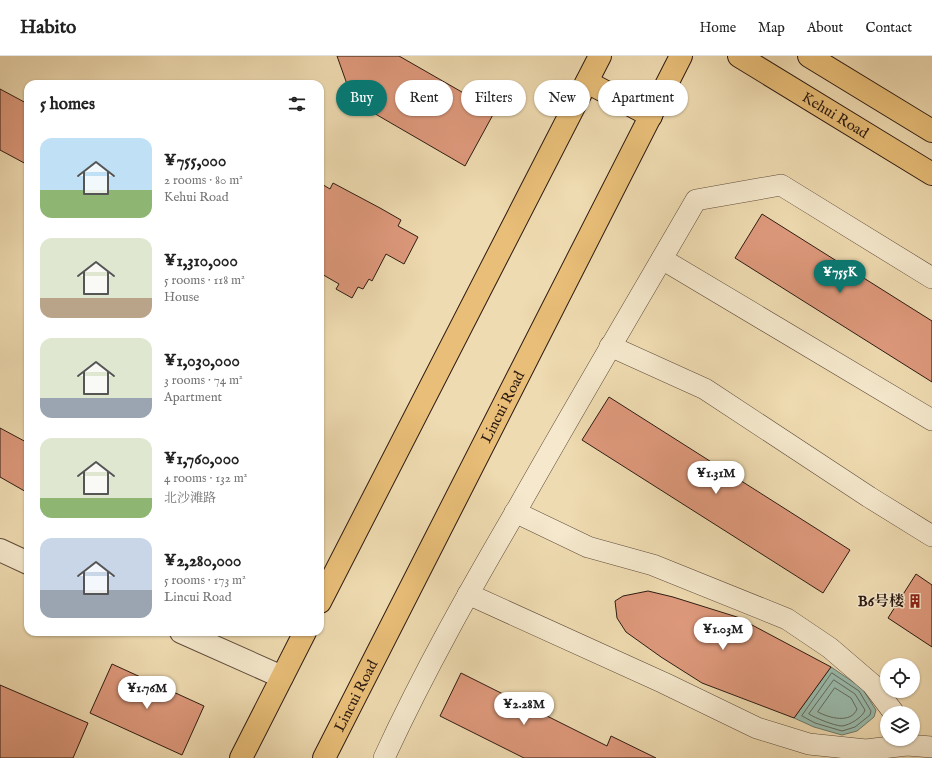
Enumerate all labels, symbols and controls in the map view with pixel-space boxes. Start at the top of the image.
text: Habito [20,16,76,40]
text: Home [700,19,736,37]
text: Map [758,19,785,37]
text: About [807,19,843,37]
text: Contact [865,19,912,37]
chip: Buy [336,80,387,116]
chip: Rent [395,80,453,116]
chip: Filters [461,80,526,116]
chip: New [534,80,590,116]
chip: Apartment [598,80,688,116]
street label: Kehui Road [798,88,873,143]
icon: filters [286,93,308,115]
text: 5 homes [40,94,95,115]
text: ¥755,000 [164,151,226,172]
icon: home [72,154,120,202]
text: 2 rooms · 80 m² [164,172,243,189]
text: Kehui Road [164,189,229,206]
text: ¥1,310,000 [164,251,238,272]
icon: home [72,254,120,302]
pin: ¥755K [812,260,868,294]
text: ¥755K [823,264,857,281]
text: 5 rooms · 118 m² [164,272,245,289]
text: House [164,289,199,306]
text: ¥1,030,000 [164,351,240,372]
icon: home [72,354,120,402]
street label: Lincui Road [477,367,530,446]
text: 3 rooms · 74 m² [164,372,243,389]
text: Apartment [164,389,222,406]
text: ¥1,760,000 [164,449,239,470]
icon: home [72,454,120,502]
pin: ¥1.31M [683,461,749,495]
text: ¥1.31M [696,465,736,482]
text: 4 rooms · 132 m² [164,470,247,487]
text: 北沙滩路 [164,490,216,507]
text: ¥2,280,000 [164,551,241,572]
icon: home [72,554,120,602]
text: 5 rooms · 173 m² [164,572,246,589]
text: Lincui Road [164,589,232,606]
place label: B6号楼 [858,592,904,611]
building icon: B6号楼 [907,593,923,609]
pin: ¥1.03M [690,617,756,651]
text: ¥1.03M [703,621,743,638]
street label: Lincui Road [330,656,383,735]
map controls [880,658,920,746]
button: locate [880,658,920,698]
pin: ¥1.76M [114,676,180,710]
text: ¥1.76M [127,680,167,697]
pin: ¥2.28M [491,692,557,726]
text: ¥2.28M [503,696,545,713]
button: layers [880,706,920,746]

